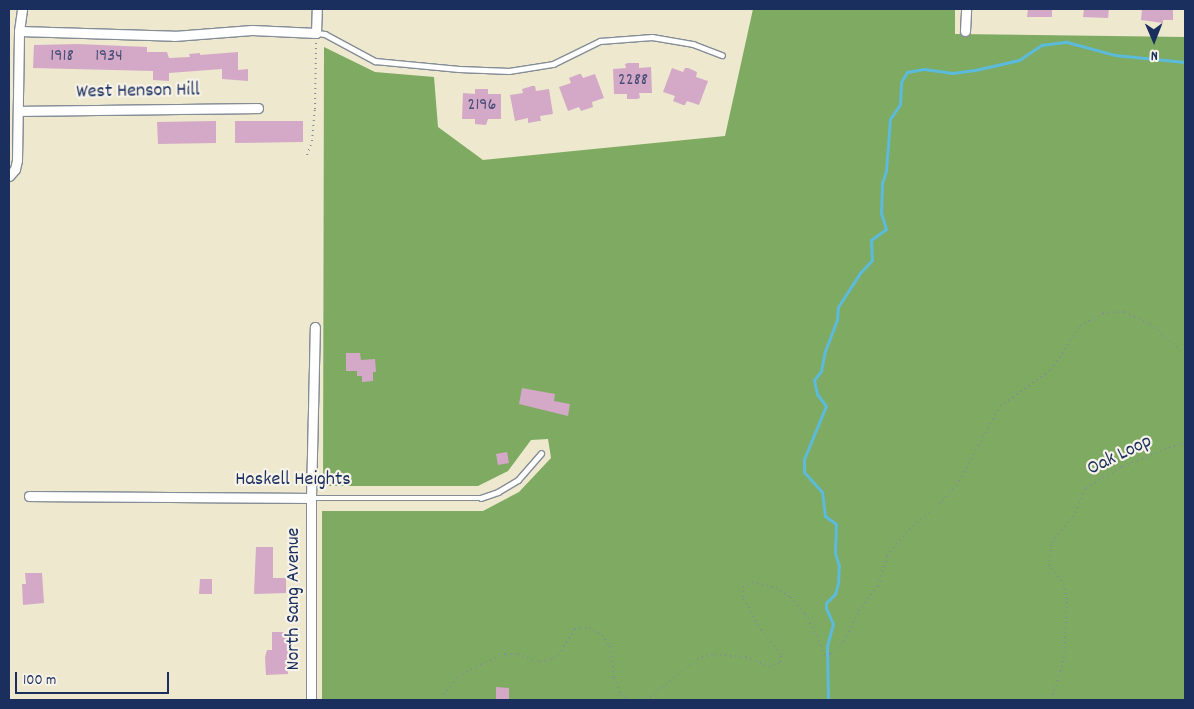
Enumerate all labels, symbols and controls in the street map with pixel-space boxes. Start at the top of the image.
north arrow [1129,15,1179,65]
text: N [1151,45,1158,65]
house number: 1918 [50,46,74,68]
house number: 1934 [95,46,123,68]
house number: 2288 [618,70,648,92]
street label: West Henson Hill [76,79,200,105]
house number: 2196 [468,95,496,117]
street label: Oak Loop [1084,430,1156,482]
street label: Haskell Heights [235,468,351,492]
street label: North Sang Avenue [282,528,306,670]
scale bar [18,662,171,694]
text: 100 m [23,670,56,692]

